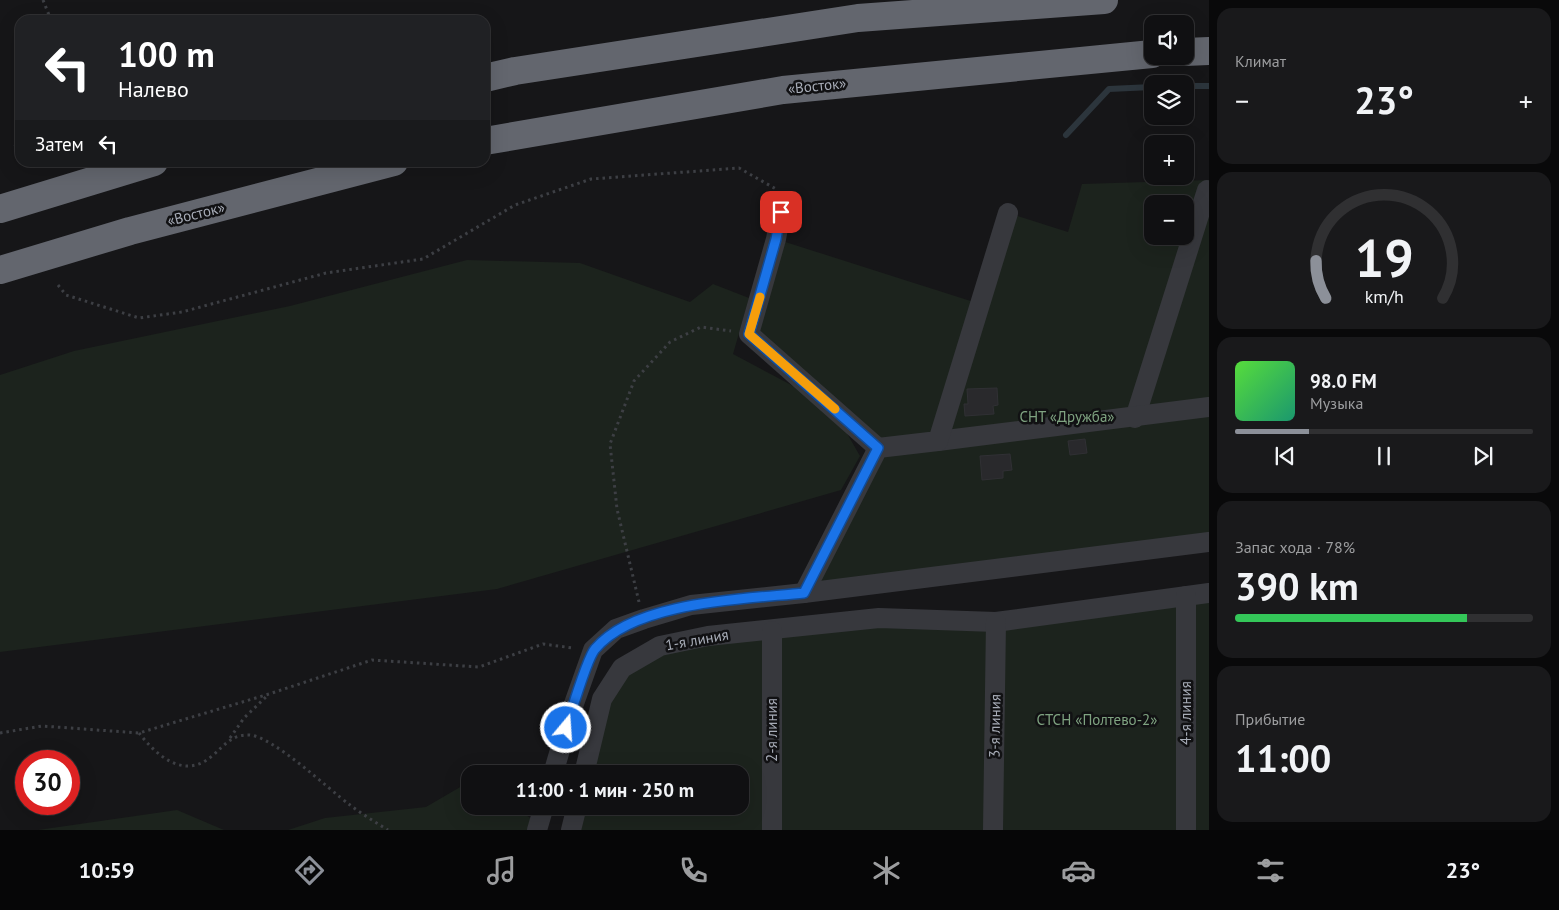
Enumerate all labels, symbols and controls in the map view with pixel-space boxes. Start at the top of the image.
map controls [1144,15,1194,245]
button: sound [1144,15,1194,65]
text: 100 m [118,31,215,77]
icon: left [35,35,100,100]
text: Климат [1235,51,1286,71]
street label: «Восток» [787,73,847,98]
text: Налево [118,75,189,103]
button: layers [1144,75,1194,125]
text: 23° [1354,75,1414,124]
text: − [1235,82,1249,119]
text: + [1519,82,1533,119]
icon: left [94,130,122,158]
text: Затем [35,132,84,156]
button: + [1144,135,1194,185]
pin [760,191,802,233]
button: − [1144,195,1194,245]
street label: «Восток» [165,197,227,230]
icon: arrive [767,198,795,226]
text: 19 [1355,224,1413,291]
text: km/h [1364,285,1404,308]
text: 98.0 FM [1310,369,1377,393]
text: Музыка [1310,393,1363,413]
park label: СНТ «Дружба» [1019,407,1115,426]
icon: previous [1271,442,1299,470]
icon: pause [1370,442,1398,470]
icon: next [1469,442,1497,470]
text: Запас хода · 78% [1235,537,1355,557]
text: 390 km [1235,561,1359,610]
street label: 1-я линия [664,625,730,654]
street label: 4-я линия [1176,681,1195,745]
street label: 3-я линия [984,694,1005,758]
street label: 2-я линия [762,698,781,762]
position arrow [539,701,591,753]
text: Прибытие [1235,709,1305,729]
park label: СТСН «Полтево-2» [1037,710,1157,729]
text: 11:00 [1235,733,1331,782]
speed limit sign: 30 [15,750,80,815]
text: 11:00 · 1 мин · 250 m [516,778,694,802]
icon: directions [292,853,327,888]
icon: music [484,853,519,888]
icon: phone [676,853,711,888]
icon: climate [869,853,904,888]
icon: car [1061,853,1096,888]
icon: filters [1253,853,1288,888]
text: 10:59 [79,856,134,884]
text: 23° [1446,856,1480,884]

